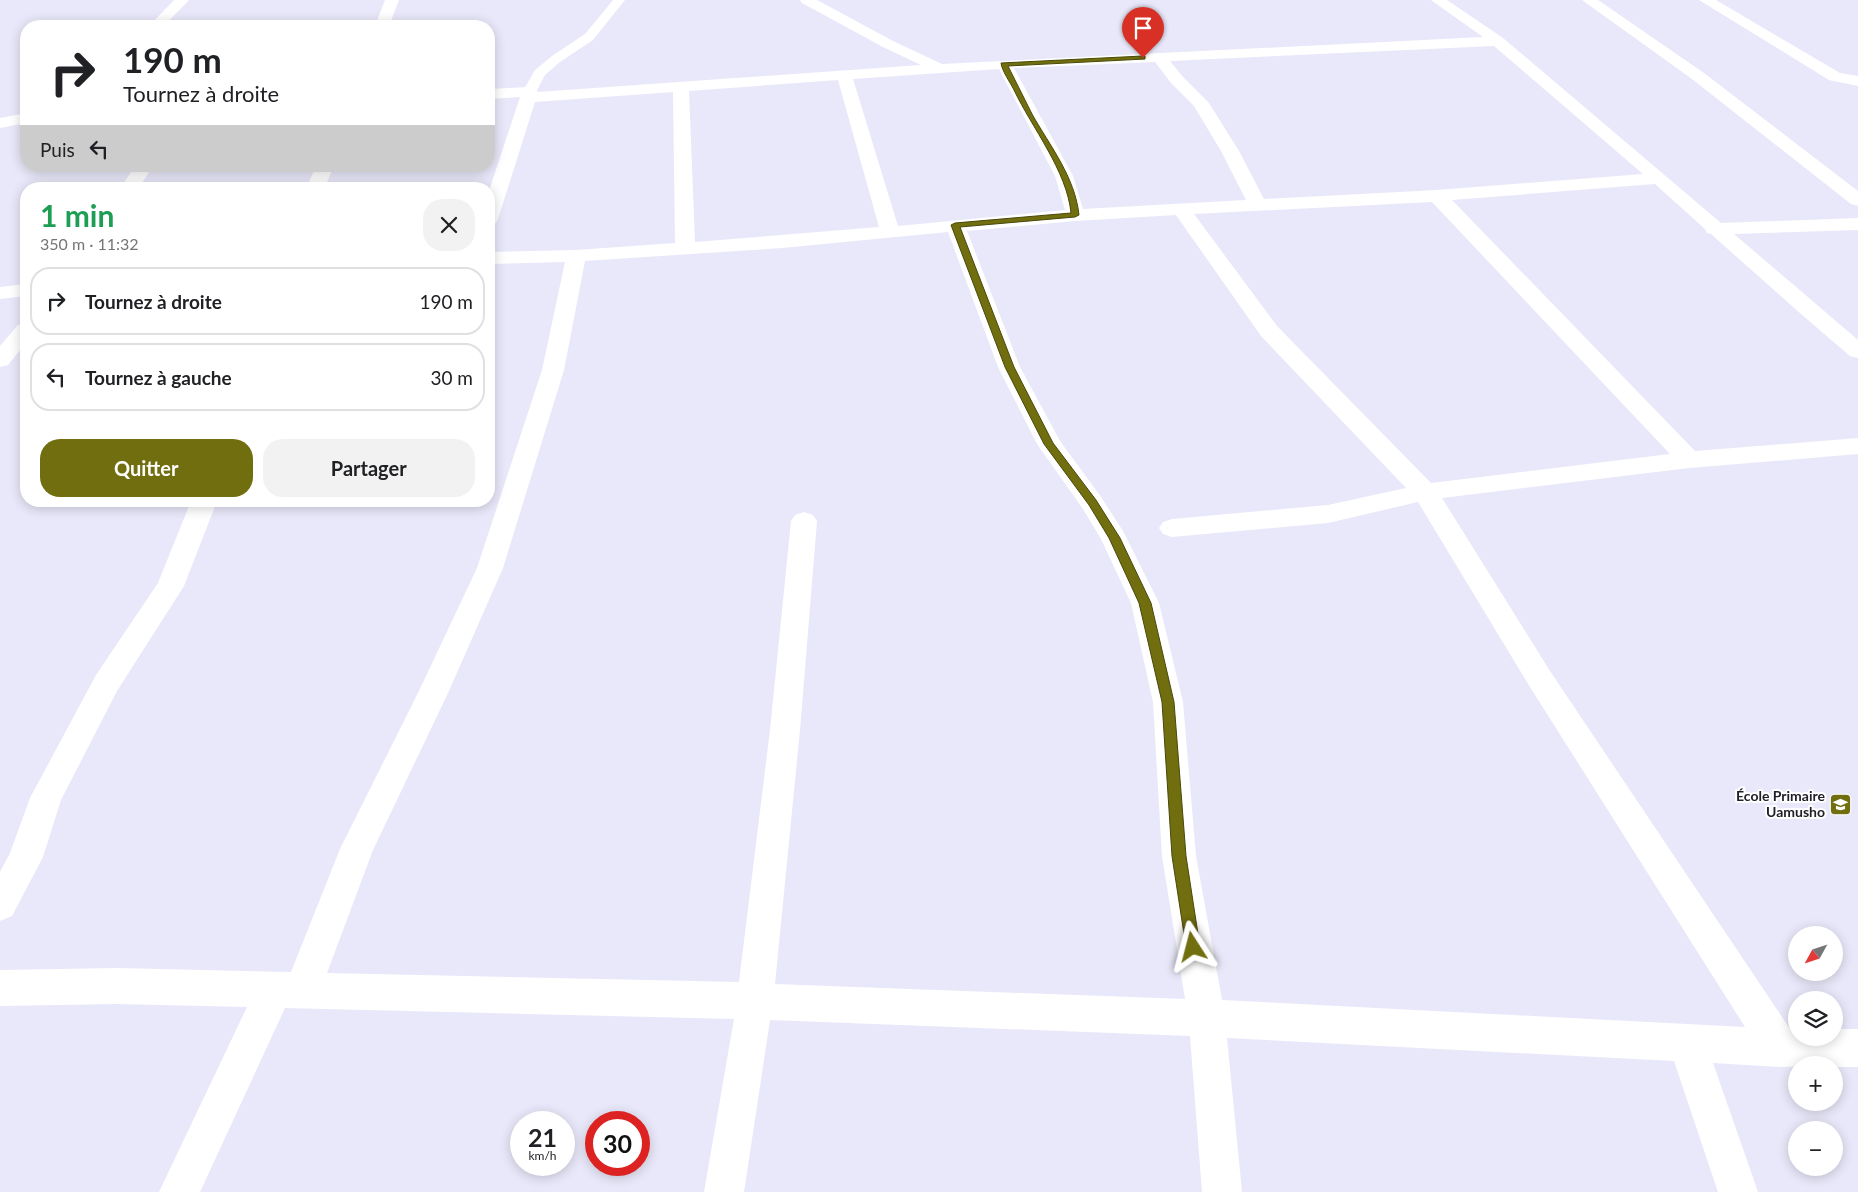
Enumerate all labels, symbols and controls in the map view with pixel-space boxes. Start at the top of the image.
pin [1122,7,1164,58]
icon: arrive [1129,14,1157,42]
text: 190 m [123,38,222,80]
icon: right [40,40,105,105]
text: Tournez à droite [123,80,279,107]
icon: left [85,135,113,163]
text: Puis [40,138,75,161]
text: 1 min [40,197,114,233]
button: close [423,199,475,251]
text: 350 m · 11:32 [40,234,139,253]
icon: right [42,287,70,315]
text: Tournez à droite [85,290,222,313]
text: 190 m [419,290,473,313]
icon: left [42,363,70,391]
text: Tournez à gauche [85,366,232,389]
text: 30 m [430,366,473,389]
button: Quitter [40,439,253,497]
button: Partager [263,439,475,497]
place label: École Primaire Uamusho [1736,787,1826,820]
school or university icon: École Primaire Uamusho [1829,792,1853,816]
position arrow [1166,920,1218,972]
north arrow [1788,926,1842,981]
map controls [1788,926,1843,1176]
button: layers [1788,991,1843,1046]
button: + [1788,1056,1843,1111]
speed limit sign: 30 [585,1111,650,1176]
button: − [1788,1121,1843,1176]
text: 21 [528,1122,557,1152]
text: km/h [528,1148,557,1163]

